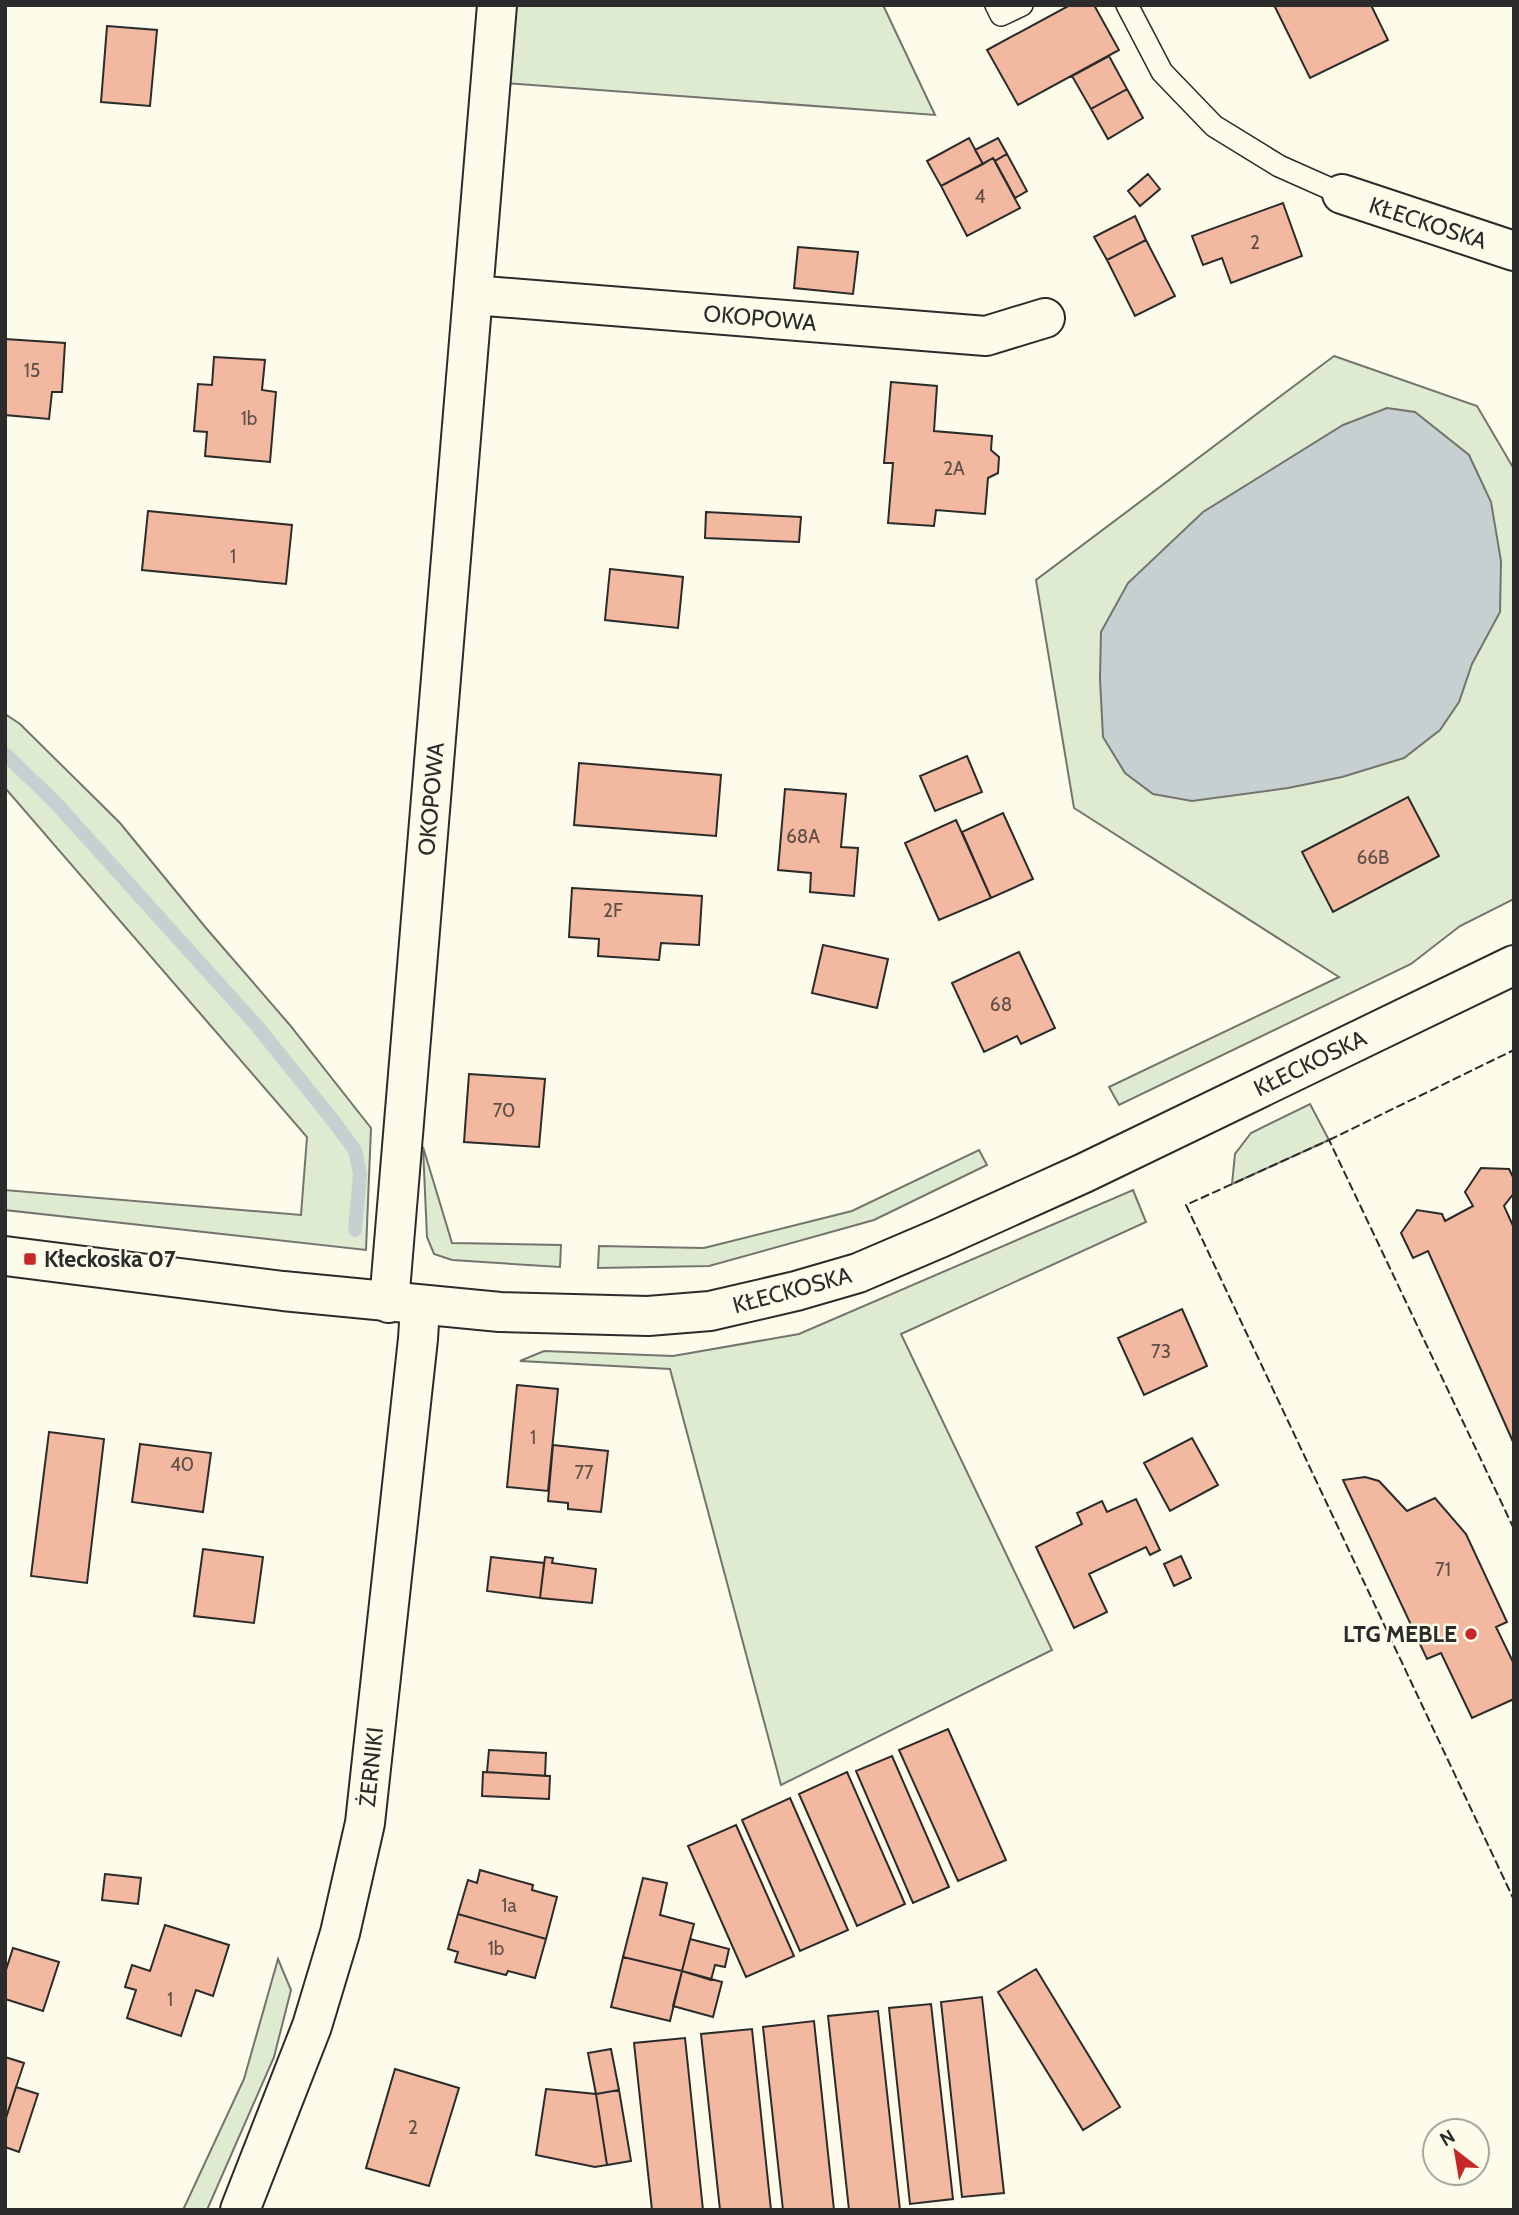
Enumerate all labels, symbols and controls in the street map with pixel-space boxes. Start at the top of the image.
house number: 4 [975,185,986,208]
street label: KŁECKOSKA [1366,191,1490,255]
house number: 2 [1250,231,1260,254]
street label: OKOPOWA [702,299,818,337]
house number: 15 [24,359,40,382]
house number: 1b [241,407,257,430]
house number: 2A [943,457,965,480]
house number: 1 [230,545,236,568]
street label: OKOPOWA [412,741,450,857]
house number: 68A [786,825,820,848]
house number: 66B [1357,846,1389,869]
house number: 2F [603,899,623,922]
house number: 68 [990,993,1012,1016]
street label: KŁECKOSKA [1249,1024,1371,1102]
house number: 70 [493,1099,515,1122]
place label: Kłeckoska 07 [44,1245,176,1273]
marker: Kłeckoska 07 [22,1251,38,1267]
street label: KŁECKOSKA [730,1261,854,1319]
house number: 73 [1151,1340,1171,1363]
house number: 1 [530,1426,536,1449]
house number: 40 [170,1453,194,1476]
house number: 77 [574,1461,594,1484]
house number: 71 [1435,1558,1451,1581]
place label: LTG MEBLE [1343,1620,1457,1648]
marker: LTG MEBLE [1463,1626,1479,1642]
street label: ŻERNIKI [353,1726,389,1808]
house number: 1a [501,1894,517,1917]
house number: 1b [488,1937,504,1960]
house number: 1 [167,1988,173,2011]
house number: 2 [408,2116,418,2139]
north arrow [1421,2117,1491,2187]
text: N [1436,2125,1459,2151]

